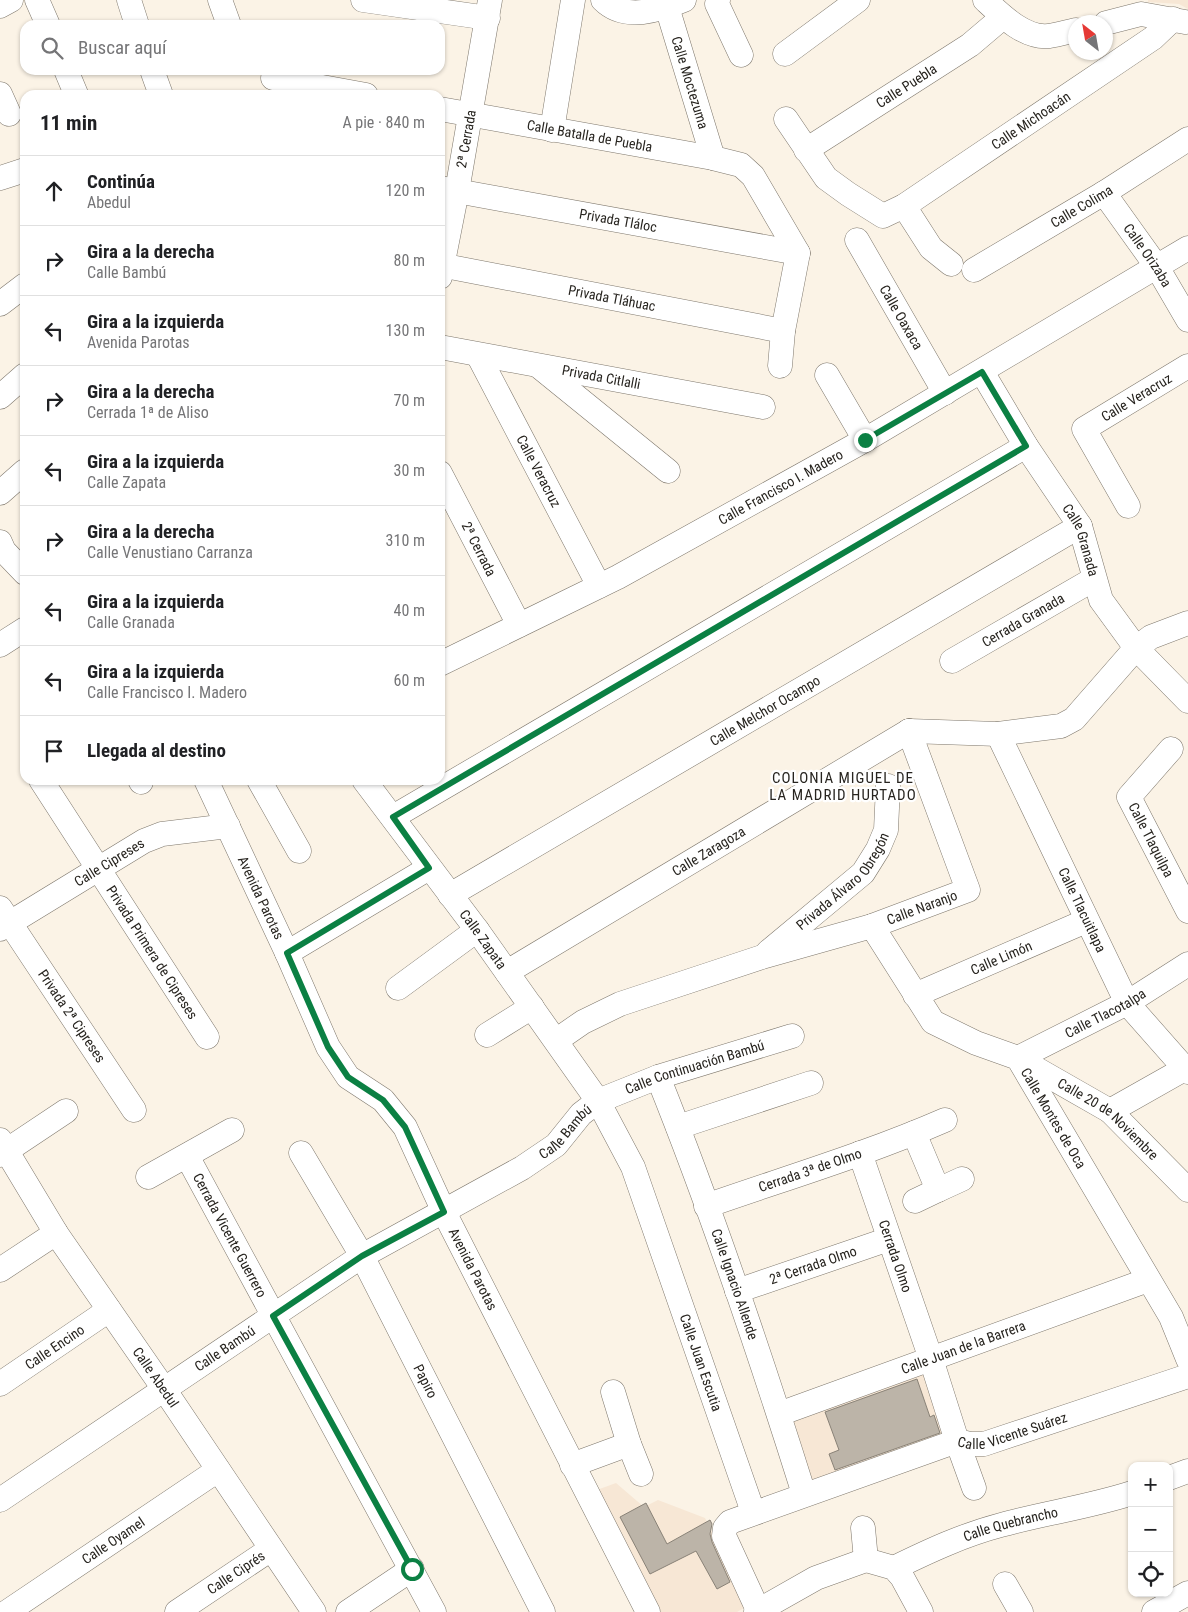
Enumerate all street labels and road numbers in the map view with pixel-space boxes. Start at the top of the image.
street label: Calle Moctezuma [668,34,712,131]
street label: Calle Puebla [873,61,940,111]
street label: Calle Michoacán [988,88,1073,153]
street label: 2ª Cerrada [453,109,479,169]
street label: Calle Batalla de Puebla [526,117,654,155]
street label: Calle Colima [1048,182,1116,231]
street label: Privada Tláloc [578,205,658,235]
street label: Calle Orizaba [1120,220,1175,290]
street label: Privada Tláhuac [567,282,657,314]
street label: Calle Oaxaca [876,282,926,352]
street label: Privada Citlalli [561,362,642,392]
street label: Calle Veracruz [1098,370,1175,425]
street label: Calle Veracruz [513,432,564,510]
street label: Calle Francisco I. Madero [715,446,846,528]
street label: Calle Granada [1059,501,1102,578]
street label: 2ª Cerrada [459,519,499,579]
street label: Cerrada Granada [979,590,1067,650]
street label: Calle Melchor Ocampo [707,672,823,749]
street label: Calle Tlaquilpa [1125,800,1177,880]
street label: Calle Zaragoza [669,823,748,879]
street label: Privada Álvaro Obregón [793,830,892,933]
street label: Calle Cipreses [71,835,147,890]
street label: Avenida Parotas [235,854,287,942]
street label: Calle Tlacuitlapa [1055,865,1109,955]
street label: Privada Primera de Cipreses [103,882,201,1022]
street label: Calle Naranjo [885,887,959,928]
street label: Calle Zapata [456,906,510,972]
street label: Calle Limón [968,937,1034,978]
street label: Privada 2ª Cipreses [35,967,109,1065]
street label: Calle Tlacotalpa [1062,985,1149,1041]
street label: Calle Continuación Bambú [623,1037,766,1097]
street label: Calle Montes de Oca [1018,1065,1089,1171]
street label: Calle 20 de Noviembre [1055,1075,1162,1163]
street label: Calle Bambú [536,1101,594,1162]
street label: Cerrada 3ª de Olmo [756,1145,864,1195]
street label: Cerrada Vicente Guerrero [190,1170,270,1300]
street label: Cerrada Olmo [876,1218,915,1294]
street label: Avenida Parotas [446,1225,501,1313]
street label: Calle Ignacio Allende [708,1227,762,1342]
street label: 2ª Cerrada Olmo [767,1243,859,1287]
street label: Calle Juan Escutia [677,1312,725,1413]
street label: Calle Juan de la Barrera [899,1317,1028,1377]
street label: Calle Encino [22,1321,87,1373]
street label: Calle Bambú [191,1322,258,1375]
street label: Calle Abedul [130,1344,182,1410]
street label: Papiro [410,1362,441,1401]
street label: Calle Vicente Suárez [956,1409,1069,1452]
street label: Calle Quebrancho [961,1504,1059,1544]
street label: Calle Oyamel [79,1514,148,1567]
street label: Calle Ciprés [204,1547,268,1597]

